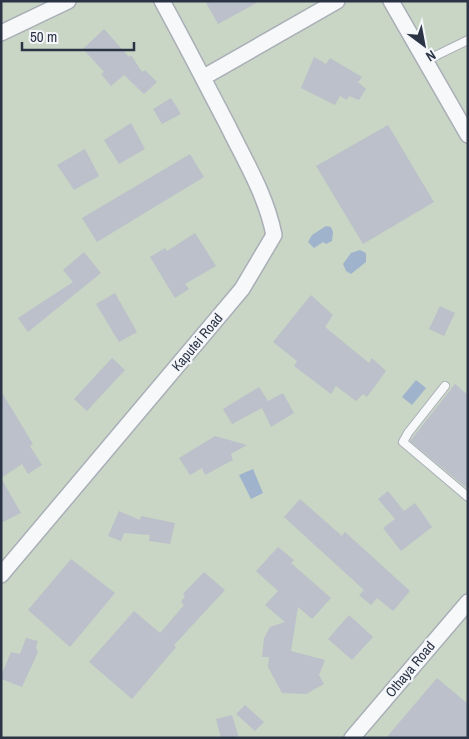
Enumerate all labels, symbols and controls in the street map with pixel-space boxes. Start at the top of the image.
scale bar [22,20,135,52]
north arrow [399,20,449,70]
text: 50 m [30,26,57,47]
text: N [423,46,439,66]
street label: Kaputei Road [168,309,226,375]
street label: Othaya Road [381,637,439,701]

